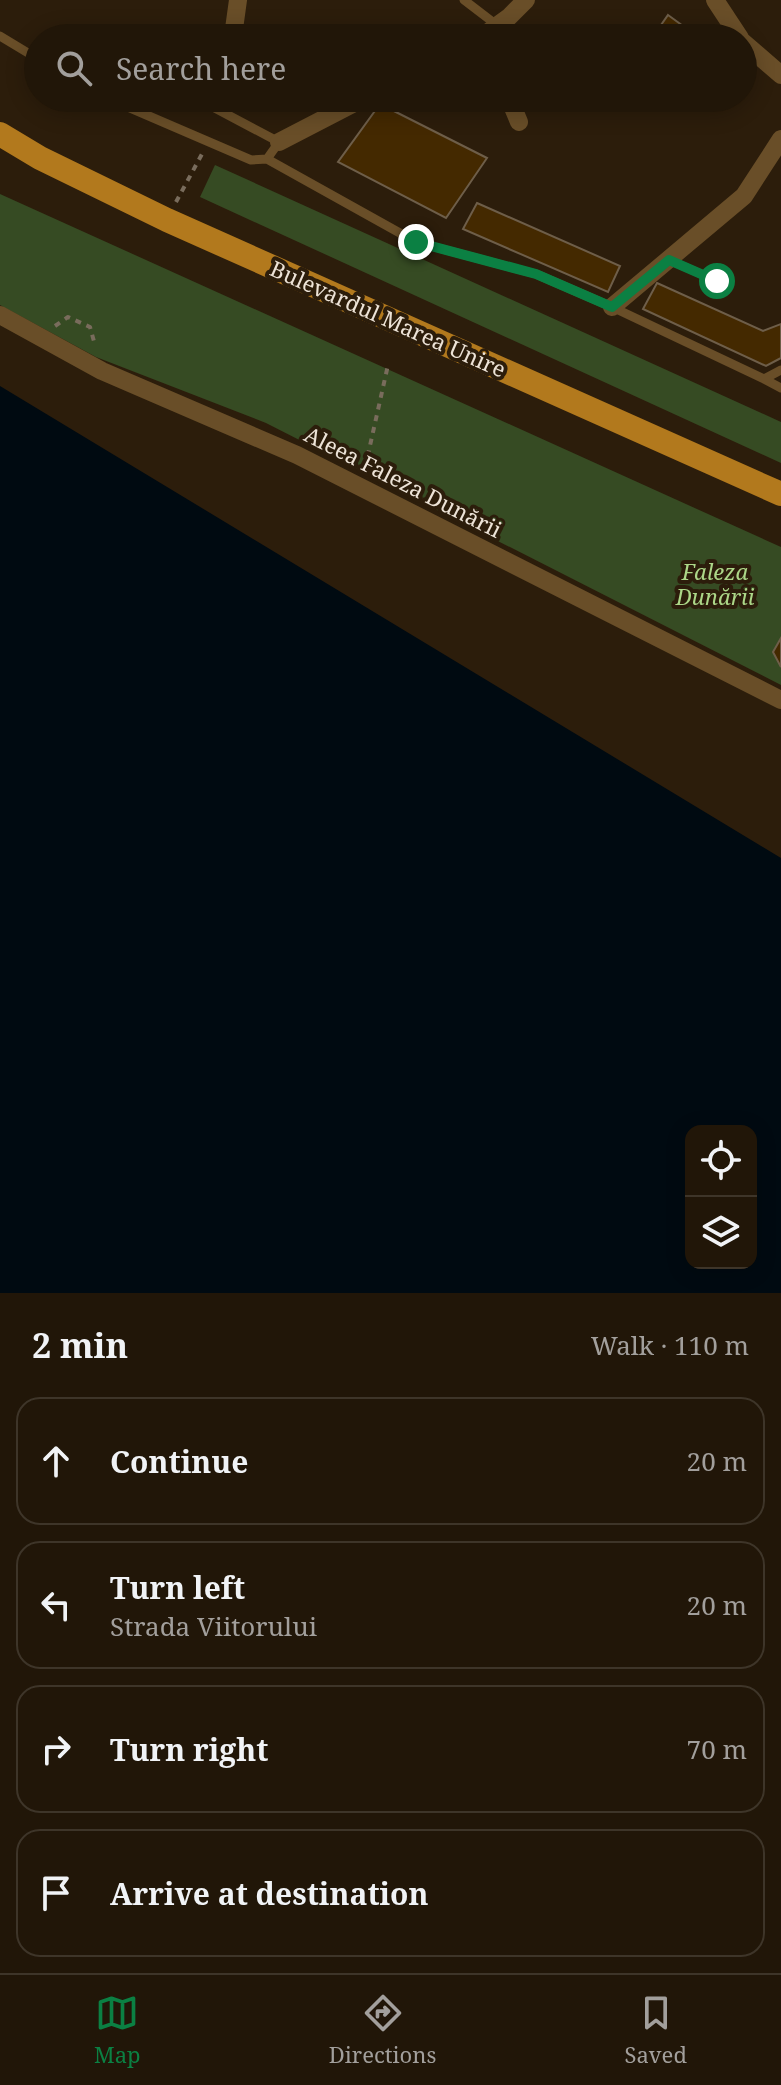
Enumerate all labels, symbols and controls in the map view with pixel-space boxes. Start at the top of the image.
search box [24,24,757,112]
icon: search [52,46,96,90]
text: Search here [116,48,286,89]
route end [398,224,434,260]
street label: Bulevardul Marea Unire [266,253,511,384]
route start [699,263,735,299]
street label: Aleea Faleza Dunării [300,418,507,544]
park label: Faleza Dunării [675,556,755,611]
map controls [685,1125,757,1269]
button: locate [685,1125,757,1197]
button: layers [685,1197,757,1269]
text: 2 min [32,1322,128,1368]
text: Walk · 110 m [591,1327,749,1363]
icon: ahead [34,1439,78,1483]
text: Continue [110,1441,248,1482]
text: 20 m [687,1443,747,1479]
text: Turn left [110,1567,245,1608]
icon: left [34,1583,78,1627]
text: 20 m [687,1587,747,1623]
text: Strada Viitorului [110,1608,317,1644]
icon: right [34,1727,78,1771]
text: Turn right [110,1729,268,1770]
text: 70 m [687,1731,747,1767]
icon: arrive [34,1871,78,1915]
text: Arrive at destination [110,1873,429,1914]
tab: Map [94,1991,141,2069]
tab: Directions [329,1991,436,2069]
tab: Saved [625,1991,687,2069]

